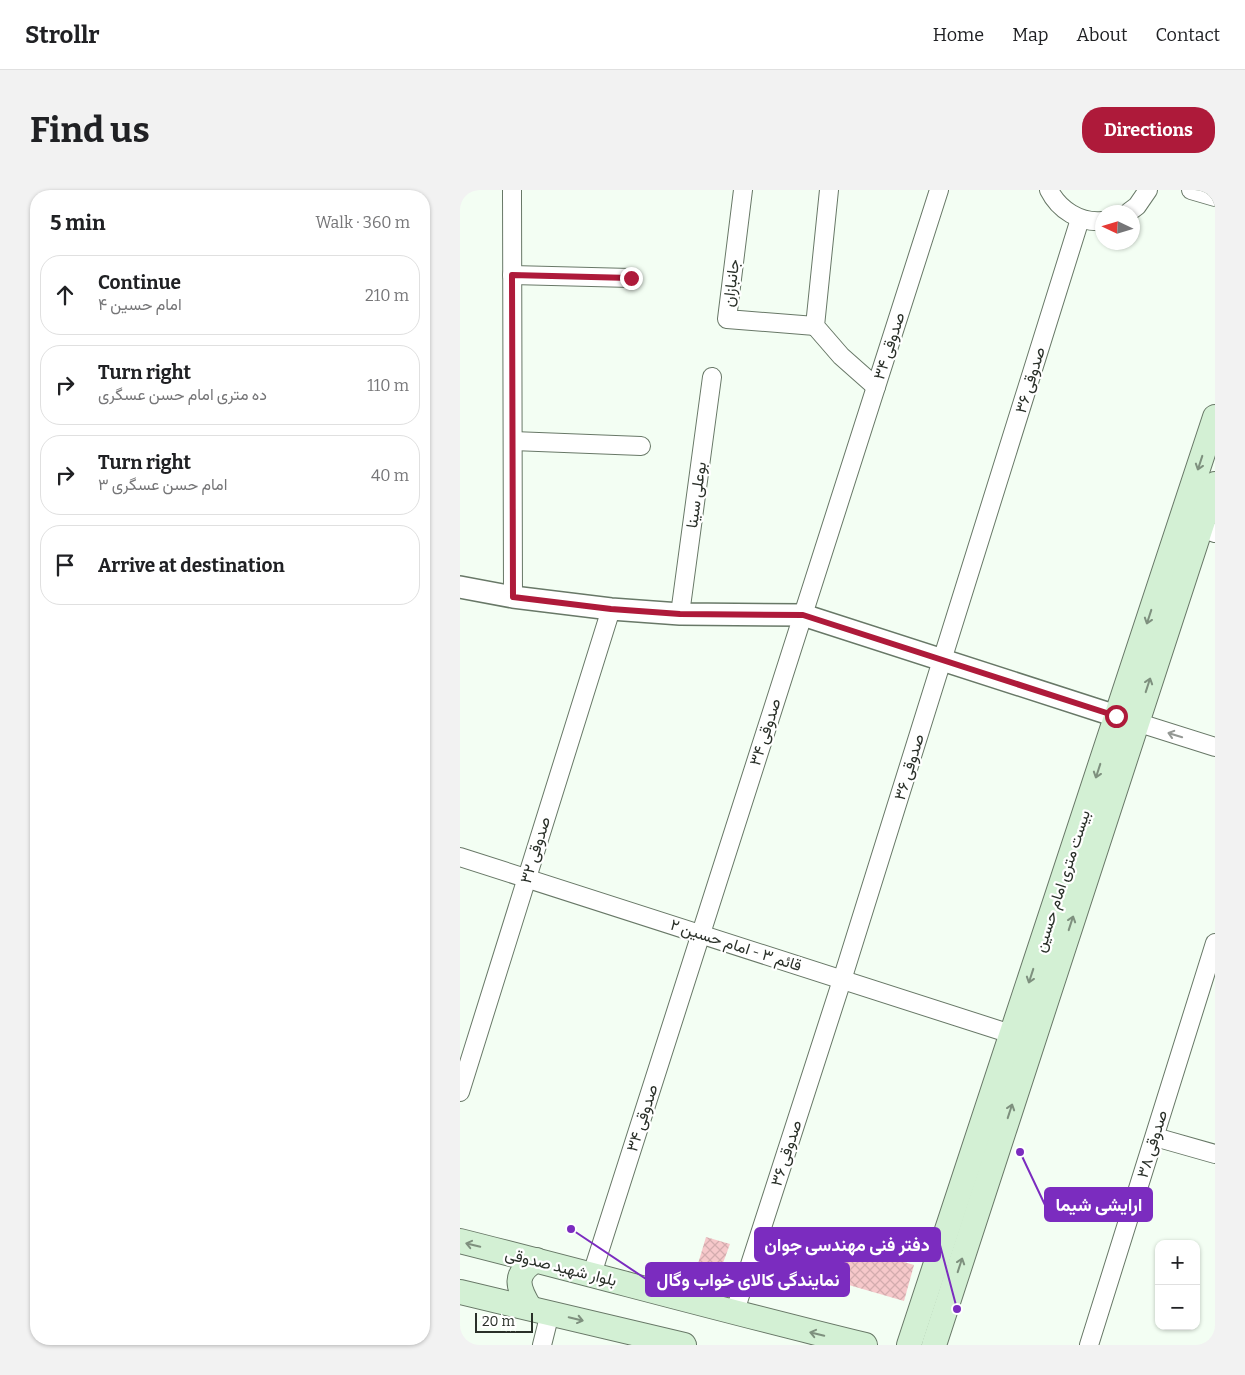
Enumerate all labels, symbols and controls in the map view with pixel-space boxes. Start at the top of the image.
text: Strollr [25,21,100,49]
text: Home [933,24,984,46]
text: Map [1012,24,1048,46]
text: About [1076,24,1127,46]
text: Contact [1155,24,1220,46]
button: Directions [1082,107,1215,153]
text: Find us [30,109,150,151]
north arrow [1095,205,1140,250]
text: 5 min [50,210,106,236]
text: Walk · 360 m [316,213,410,232]
street label: جانبازان [719,258,744,308]
route end [620,267,643,290]
text: Continue [98,271,181,294]
icon: ahead [51,281,79,309]
text: 210 m [365,286,409,305]
text: امام حسین ۴ [98,295,182,314]
street label: صدوقی ۳۴ [869,310,910,382]
street label: صدوقی ۳۶ [1011,345,1050,416]
text: Turn right [98,361,191,384]
icon: right [51,371,79,399]
text: 110 m [367,376,409,395]
text: ده متری امام حسن عسگری [98,385,267,404]
text: Turn right [98,451,191,474]
one-way arrow [1194,455,1204,471]
icon: right [51,461,79,489]
street label: بوعلی سینا [682,461,711,530]
text: 40 m [371,466,409,485]
text: امام حسن عسگری ۳ [98,475,227,494]
icon: arrive [51,551,79,579]
text: Arrive at destination [98,554,285,577]
one-way arrow [1143,609,1153,625]
one-way arrow [1144,678,1153,693]
street label: صدوقی ۳۴ [745,696,786,768]
route start [1105,705,1128,728]
one-way arrow [1168,729,1184,739]
street label: صدوقی ۳۶ [890,732,929,803]
one-way arrow [1092,763,1102,779]
street label: بیست متری امام حسین [1030,808,1095,955]
street label: صدوقی ۳۲ [516,814,555,886]
street label: قائم ۳ - امام حسین ۲ [668,915,804,976]
one-way arrow [1066,915,1076,931]
one-way arrow [1025,967,1035,983]
street label: صدوقی ۳۴ [622,1082,663,1154]
one-way arrow [1006,1103,1015,1119]
street label: صدوقی ۳۸ [1133,1108,1172,1180]
street label: صدوقی ۳۶ [766,1118,807,1189]
callout: ارایشی شیما [1045,1188,1152,1221]
text: ارایشی شیما [1056,1194,1142,1216]
callout: دفتر فنی مهندسی جوان [755,1228,940,1261]
text: دفتر فنی مهندسی جوان [764,1234,930,1256]
one-way arrow [466,1240,482,1249]
map controls [1155,1240,1200,1330]
button: + [1155,1240,1200,1285]
street label: بلوار شهید صدوقی [503,1244,619,1291]
one-way arrow [956,1258,965,1274]
callout: نمایندگی کالای خواب وگال [646,1263,849,1296]
text: نمایندگی کالای خواب وگال [656,1269,840,1291]
button: − [1155,1285,1200,1330]
scale bar [475,1310,532,1333]
text: 20 m [482,1313,515,1330]
one-way arrow [567,1315,583,1324]
one-way arrow [810,1329,826,1338]

